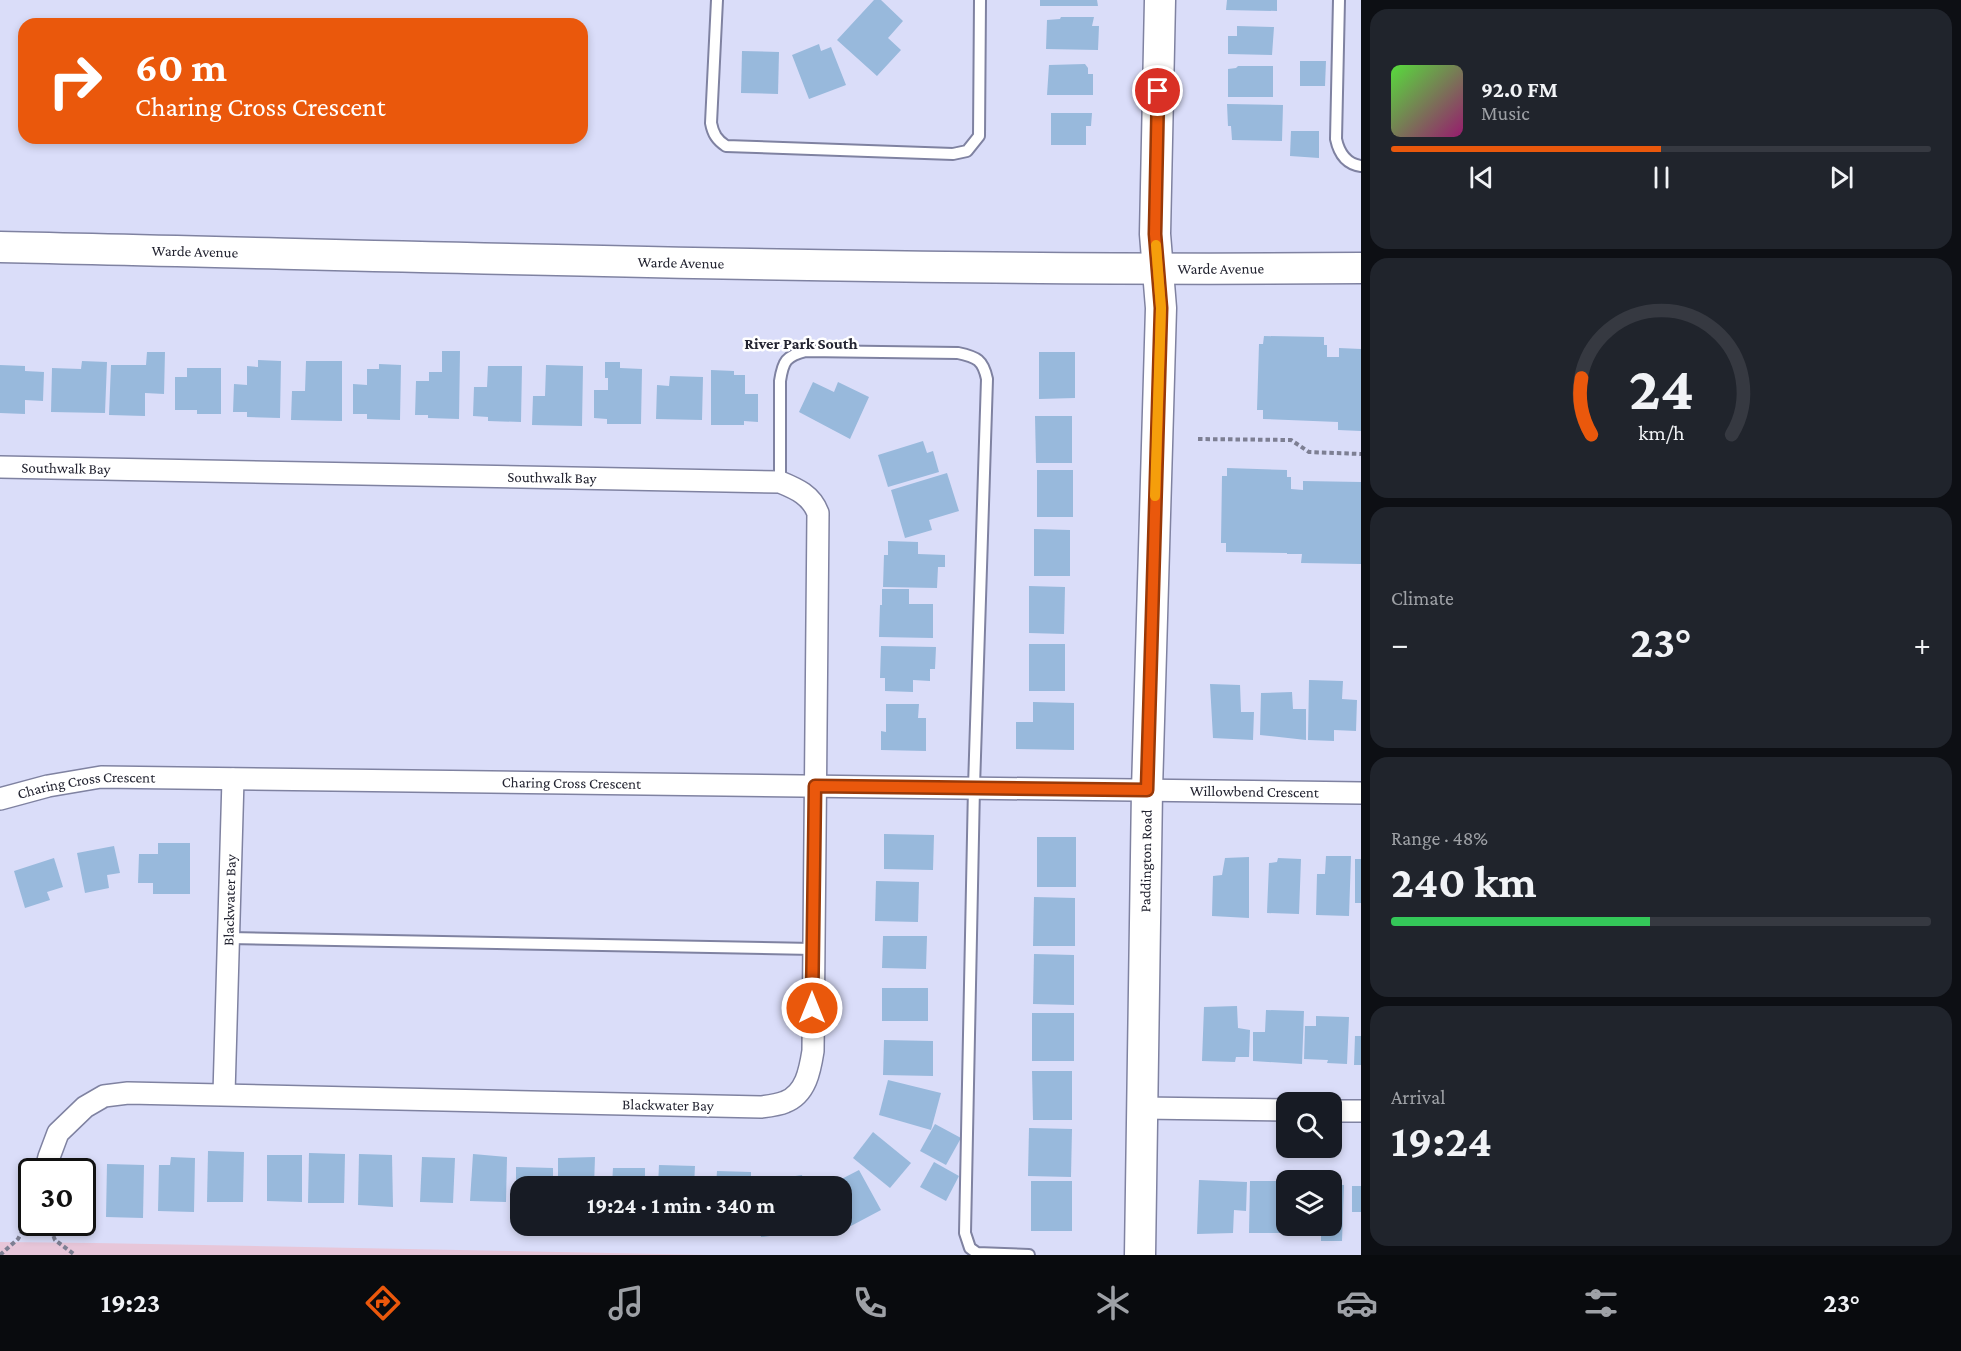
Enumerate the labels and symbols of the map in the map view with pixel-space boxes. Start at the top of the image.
pin [1132,65,1183,116]
street label: Warde Avenue [151,242,239,261]
street label: Warde Avenue [637,254,725,272]
street label: Warde Avenue [1177,261,1265,277]
district label: River Park South [744,335,858,352]
street label: Southwalk Bay [21,459,111,478]
street label: Southwalk Bay [507,469,597,487]
street label: Charing Cross Crescent [16,769,156,802]
street label: Charing Cross Crescent [502,774,642,792]
street label: Willowbend Crescent [1190,783,1320,800]
street label: Paddington Road [1137,809,1155,913]
street label: Blackwater Bay [220,854,240,946]
position arrow [780,976,844,1040]
street label: Blackwater Bay [622,1096,714,1115]
speed limit sign: 30 [18,1158,96,1236]

